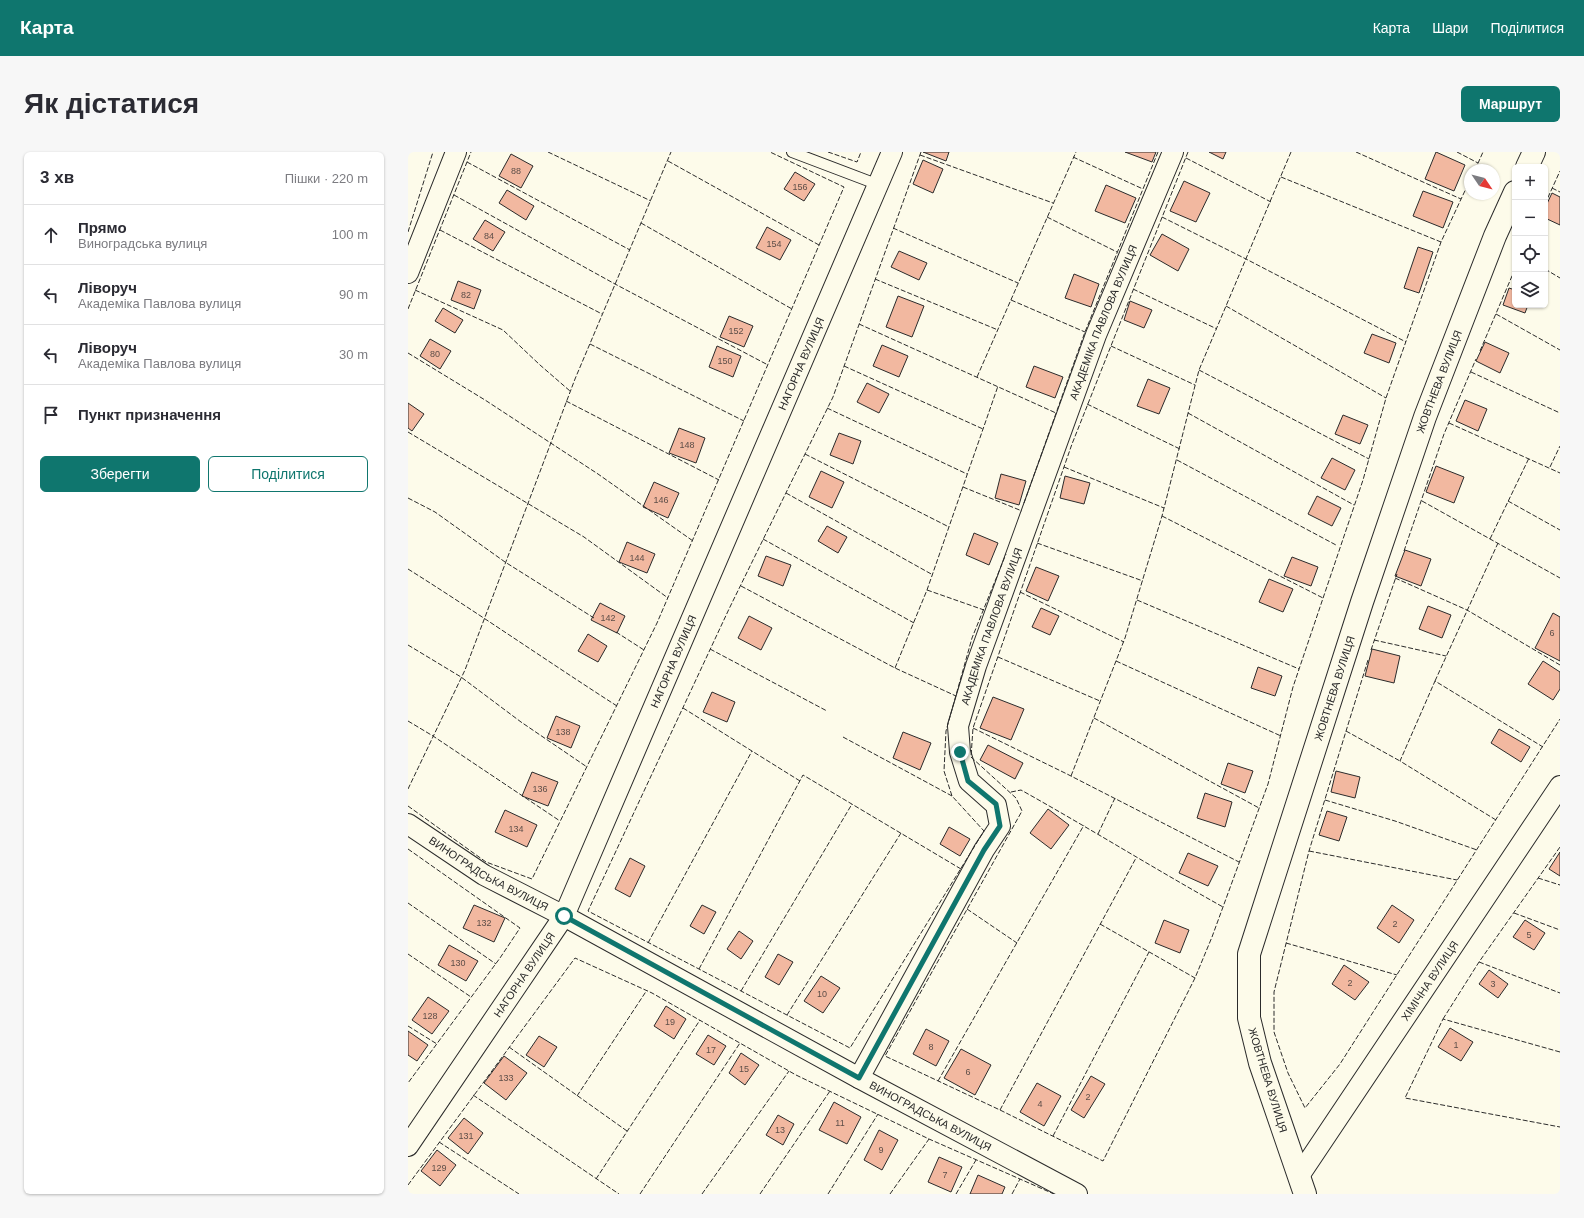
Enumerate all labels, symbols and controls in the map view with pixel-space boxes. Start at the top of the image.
text: Карта [20,17,74,38]
text: Карта [1373,20,1410,36]
text: Шари [1432,20,1468,36]
text: Поділитися [1490,20,1564,36]
button: Маршрут [1461,86,1560,122]
text: Як дістатися [24,88,199,119]
north arrow [1464,164,1500,200]
map controls [1512,164,1548,308]
button: + [1512,164,1548,200]
house number: 88 [511,166,521,176]
text: 3 хв [40,168,74,187]
text: Пішки · 220 m [285,171,368,186]
house number: 156 [792,182,808,192]
button: − [1512,200,1548,236]
text: Прямо [78,219,127,236]
icon: ahead [40,224,62,246]
text: 100 m [332,227,368,242]
house number: 84 [484,231,494,241]
text: Виноградська вулиця [78,236,207,251]
button: locate [1512,236,1548,272]
house number: 154 [766,239,782,249]
street label: АКАДЕМІКА ПАВЛОВА ВУЛИЦЯ [1067,243,1139,401]
button: layers [1512,272,1548,308]
text: Ліворуч [78,279,137,296]
icon: left [40,284,62,306]
text: 90 m [339,287,368,302]
house number: 82 [461,290,471,300]
text: Академіка Павлова вулиця [78,296,241,311]
street label: НАГОРНА ВУЛИЦЯ [776,315,826,412]
house number: 152 [728,326,744,336]
street label: ЖОВТНЕВА ВУЛИЦЯ [1414,328,1464,435]
text: Ліворуч [78,339,137,356]
icon: left [40,344,62,366]
text: 30 m [339,347,368,362]
house number: 80 [430,349,440,359]
text: Академіка Павлова вулиця [78,356,241,371]
house number: 150 [717,356,733,366]
icon: arrive [40,404,62,426]
text: Пункт призначення [78,406,221,423]
house number: 148 [679,440,695,450]
button: Зберегти [40,456,200,492]
button: Поділитися [208,456,368,492]
house number: 146 [653,495,669,505]
street label: АКАДЕМІКА ПАВЛОВА ВУЛИЦЯ [959,546,1024,706]
house number: 144 [629,553,645,563]
house number: 142 [600,613,616,623]
street label: НАГОРНА ВУЛИЦЯ [648,613,699,710]
house number: 6 [1549,628,1555,638]
street label: ЖОВТНЕВА ВУЛИЦЯ [1312,634,1357,742]
house number: 138 [555,727,571,737]
route end [951,743,969,761]
house number: 136 [532,784,548,794]
house number: 134 [508,824,524,834]
street label: ВИНОГРАДСЬКА ВУЛИЦЯ [427,834,551,913]
route start [555,907,573,925]
house number: 132 [476,918,492,928]
house number: 2 [1392,919,1398,929]
street label: НАГОРНА ВУЛИЦЯ [491,930,557,1019]
house number: 5 [1526,930,1532,940]
street label: ХІМІЧНА ВУЛИЦЯ [1399,939,1461,1023]
house number: 130 [450,958,466,968]
house number: 2 [1347,978,1353,988]
house number: 3 [1490,979,1496,989]
house number: 10 [817,989,827,999]
house number: 128 [422,1011,438,1021]
house number: 19 [665,1017,675,1027]
street label: ЖОВТНЕВА ВУЛИЦЯ [1246,1026,1290,1134]
house number: 1 [1453,1040,1459,1050]
house number: 8 [928,1042,934,1052]
house number: 17 [706,1045,716,1055]
house number: 15 [739,1064,749,1074]
house number: 6 [965,1067,971,1077]
house number: 133 [498,1073,514,1083]
street label: ВИНОГРАДСЬКА ВУЛИЦЯ [868,1079,994,1153]
house number: 2 [1085,1092,1091,1102]
house number: 4 [1037,1099,1043,1109]
house number: 11 [835,1118,845,1128]
house number: 13 [775,1125,785,1135]
house number: 131 [458,1131,474,1141]
house number: 9 [878,1145,884,1155]
house number: 129 [431,1163,447,1173]
house number: 7 [942,1170,948,1180]

